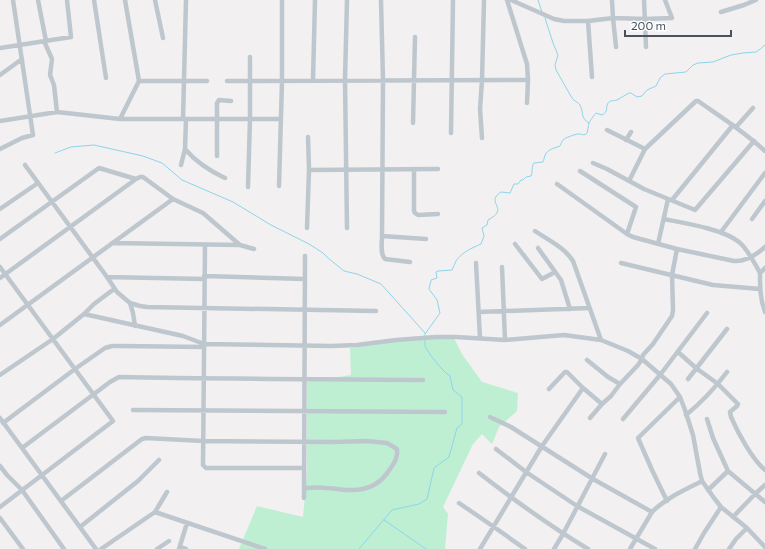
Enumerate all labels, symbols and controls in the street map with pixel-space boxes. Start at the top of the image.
scale bar [625,12,731,38]
text: 200 m [631,18,666,32]

